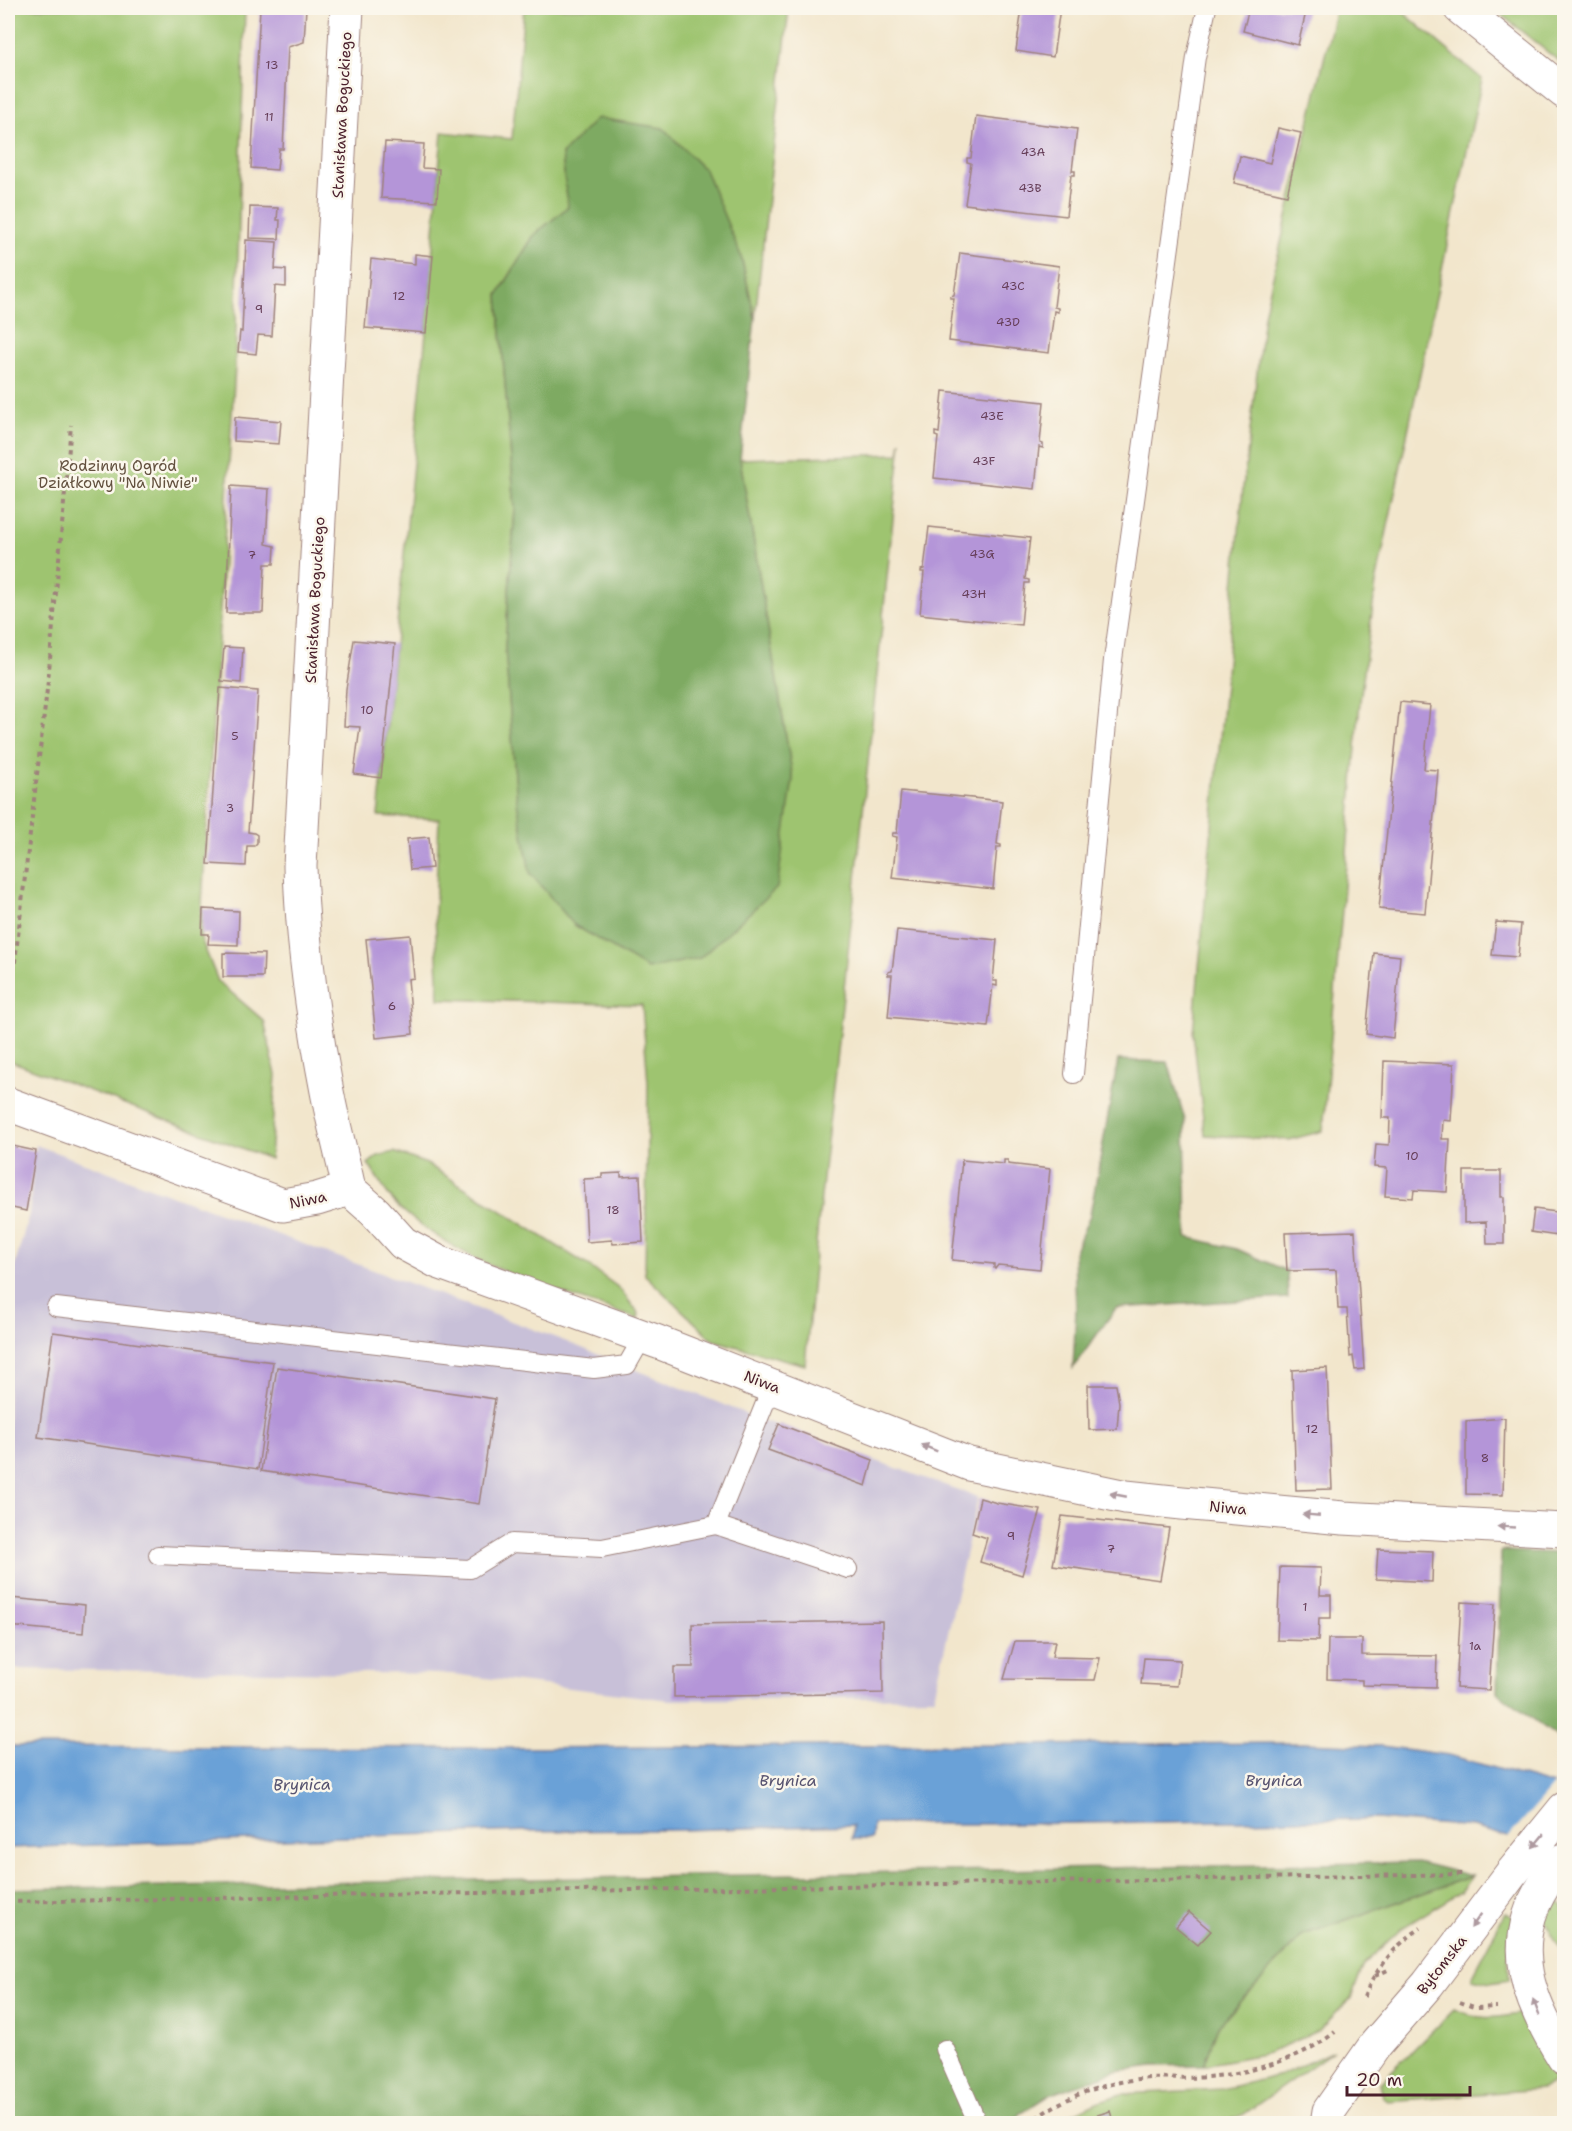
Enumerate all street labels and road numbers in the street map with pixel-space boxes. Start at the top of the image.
street label: Stanisława Boguckiego [328,31,356,199]
street label: Stanisława Boguckiego [301,516,329,684]
street label: Niwa [287,1186,329,1214]
street label: Niwa [741,1366,784,1398]
street label: Niwa [1208,1496,1248,1520]
street label: Bytomska [1413,1931,1472,1999]

